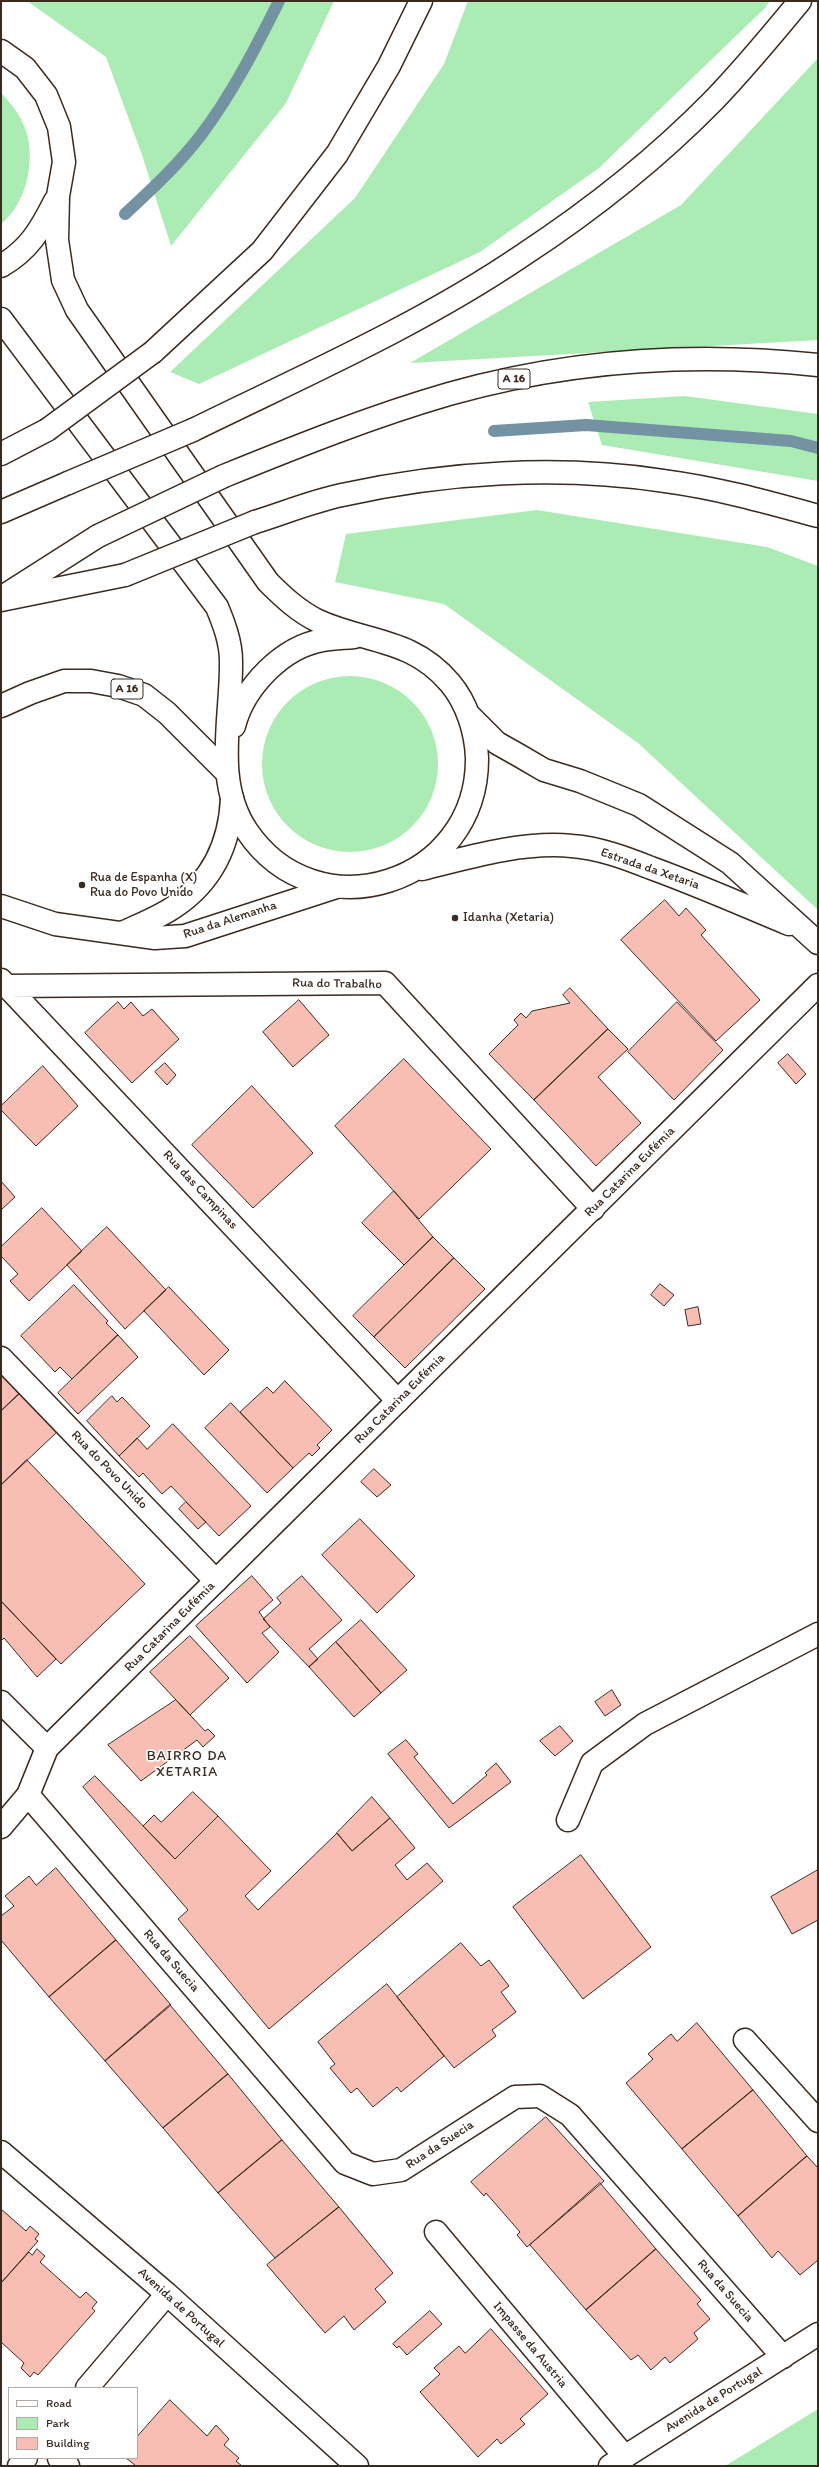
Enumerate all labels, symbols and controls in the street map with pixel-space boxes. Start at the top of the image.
road number: A 16 [498,369,530,389]
road number: A 16 [111,679,143,699]
street label: Estrada da Xetaria [598,845,702,893]
place label: Rua de Espanha (X) Rua do Povo Unido [90,870,197,901]
marker: Rua de Espanha (X) Rua do Povo Unido [77,880,87,890]
street label: Rua da Alemanha [181,898,279,942]
place label: Idanha (Xetaria) [463,910,554,926]
marker: Idanha (Xetaria) [450,913,460,923]
street label: Rua do Trabalho [292,975,382,993]
street label: Rua Catarina Eufémia [582,1124,678,1220]
street label: Rua das Campinas [159,1147,241,1233]
street label: Rua Catarina Eufémia [352,1351,448,1447]
street label: Rua do Povo Unido [68,1427,150,1513]
street label: Rua Catarina Eufémia [122,1579,218,1675]
district label: BAIRRO DA XETARIA [147,1748,227,1780]
street label: Rua da Suecia [140,1926,202,1996]
street label: Rua da Suecia [403,2117,477,2173]
street label: Rua da Suecia [694,2256,756,2326]
street label: Avenida de Portugal [134,2265,228,2351]
street label: Impasse da Austria [489,2299,571,2391]
street label: Avenida de Portugal [663,2364,765,2436]
legend [8,2387,138,2459]
text: Road [46,2396,72,2410]
text: Park [46,2416,70,2430]
text: Building [46,2436,89,2450]

